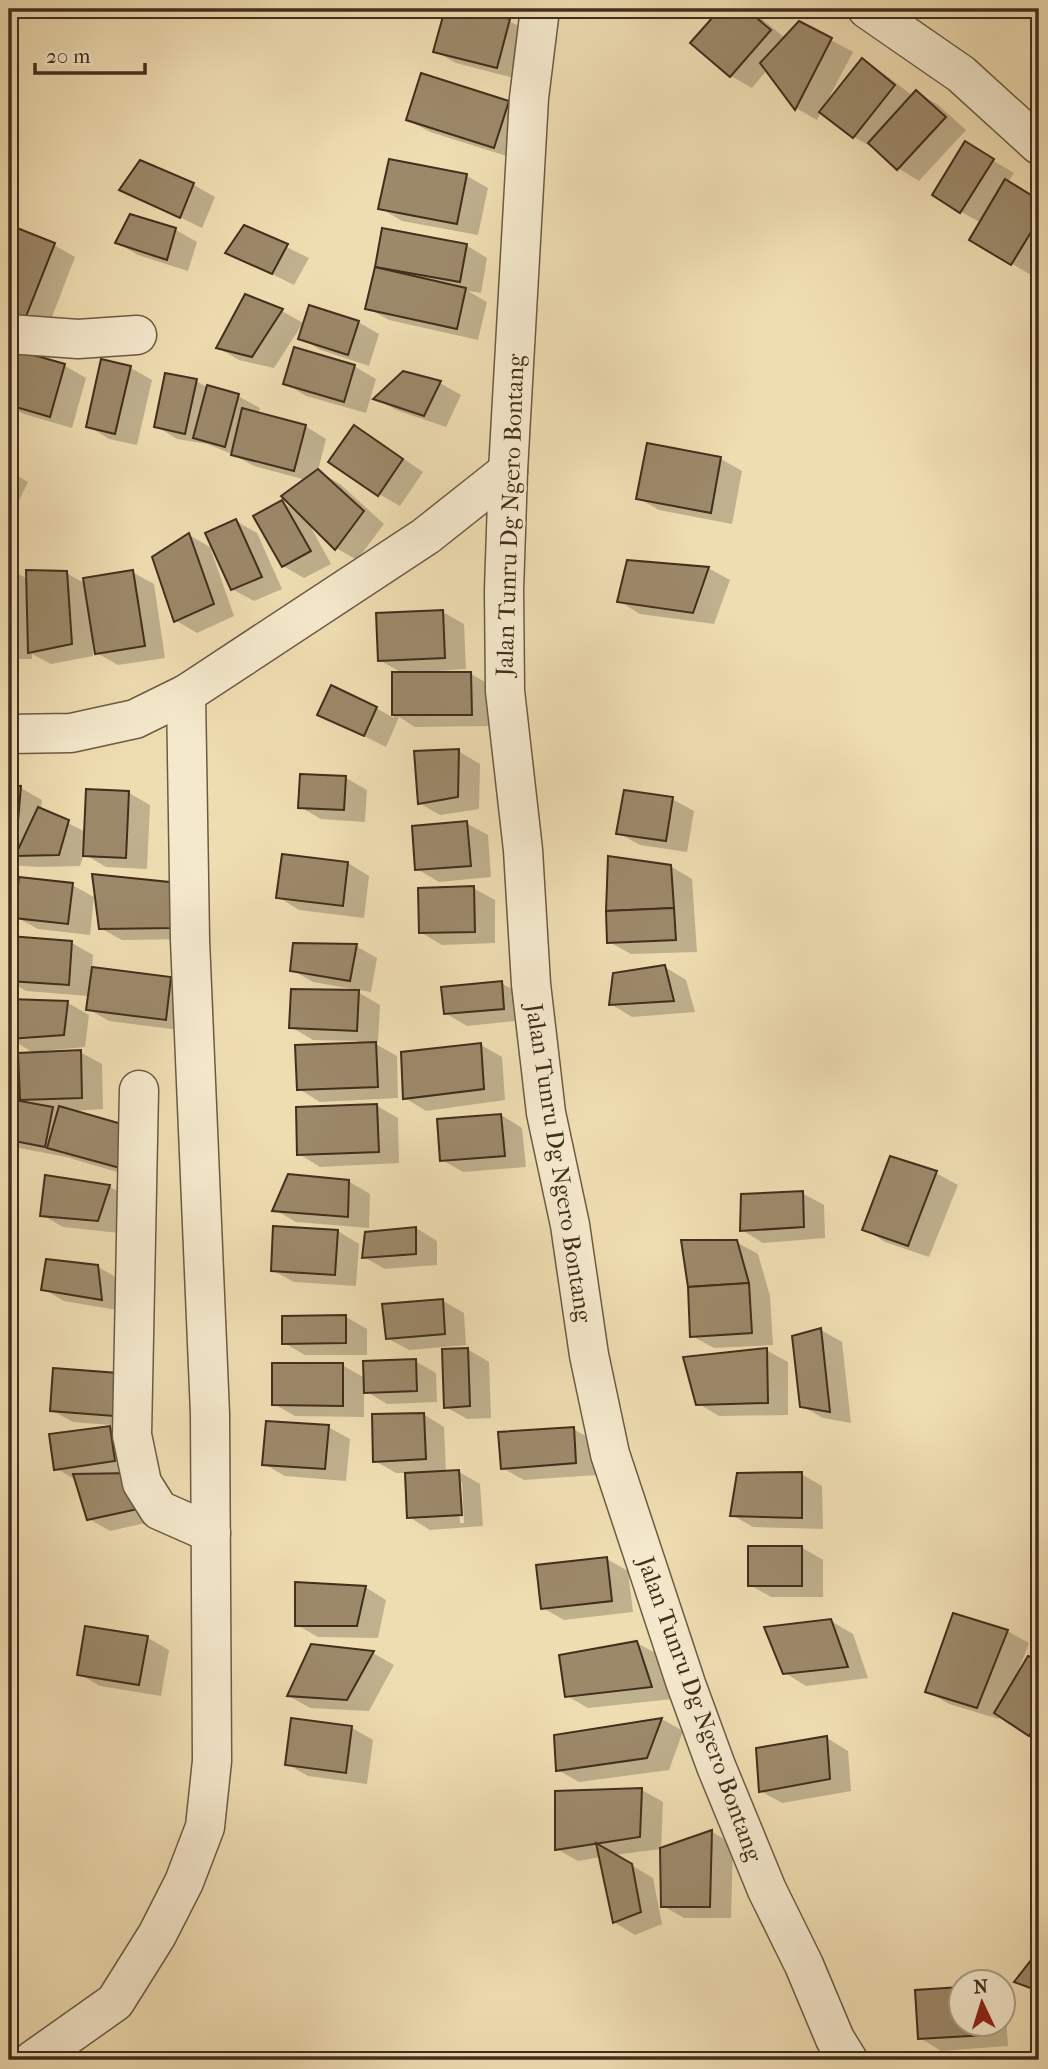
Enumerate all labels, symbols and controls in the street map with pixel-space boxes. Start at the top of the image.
scale bar [35,32,145,76]
text: 20 m [46,44,91,68]
street label: Jalan Tunru Dg Ngero Bontang [490,352,530,679]
street label: Jalan Tunru Dg Ngero Bontang [520,1000,598,1326]
street label: Jalan Tunru Dg Ngero Bontang [631,1551,769,1866]
north arrow [946,1968,1016,2038]
text: N [973,1976,989,1999]

